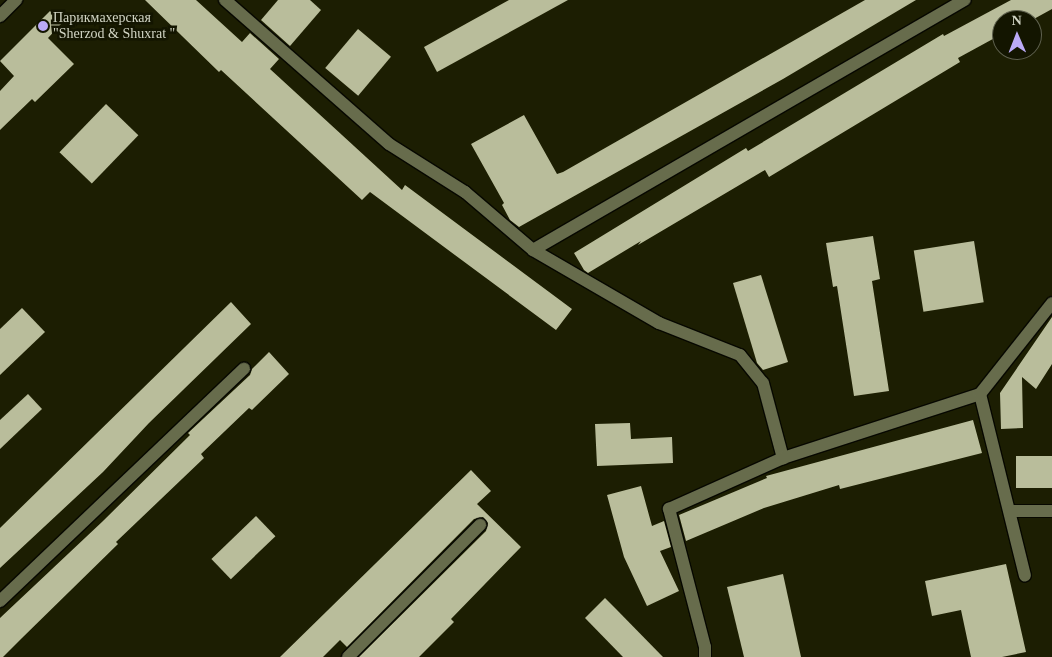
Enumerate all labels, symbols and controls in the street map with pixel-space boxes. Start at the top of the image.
place label: Парикмахерская "Sherzod & Shuxrat " [53,10,175,42]
north arrow [992,10,1042,60]
text: N [1012,13,1022,28]
marker: Парикмахерская "Sherzod & Shuxrat " [37,20,49,32]

